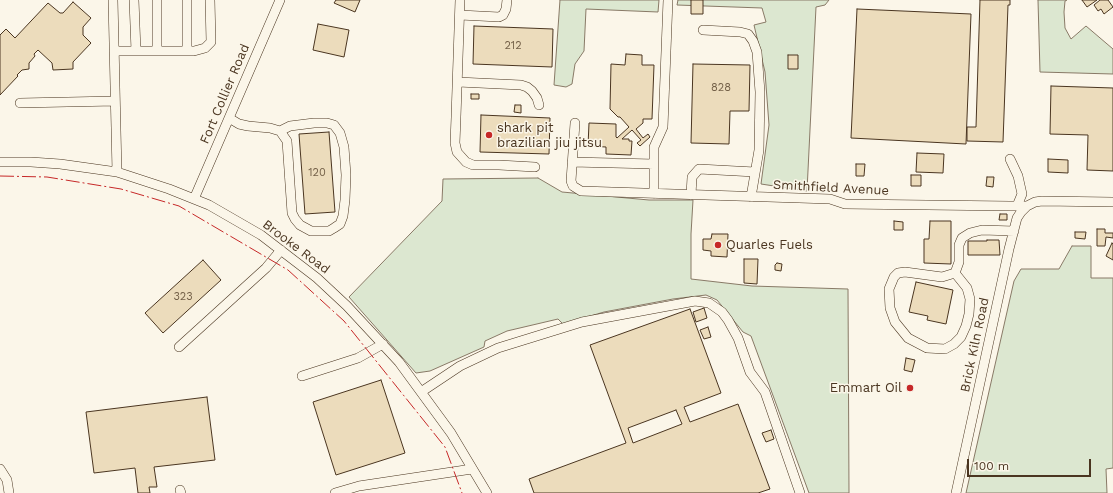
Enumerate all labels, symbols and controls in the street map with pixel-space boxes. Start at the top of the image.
house number: 212 [504,39,522,53]
street label: Fort Collier Road [197,42,253,146]
house number: 828 [711,81,731,95]
place label: shark pit brazilian jiu jitsu [497,120,602,151]
marker: shark pit brazilian jiu jitsu [484,130,494,140]
house number: 120 [308,166,326,180]
street label: Smithfield Avenue [773,177,889,199]
street label: Brooke Road [259,217,333,277]
place label: Quarles Fuels [726,237,813,253]
marker: Quarles Fuels [713,240,723,250]
house number: 323 [173,290,193,304]
street label: Brick Kiln Road [957,296,993,394]
place label: Emmart Oil [830,380,902,396]
marker: Emmart Oil [905,383,915,393]
scale bar [969,451,1093,477]
text: 100 m [974,459,1009,473]

